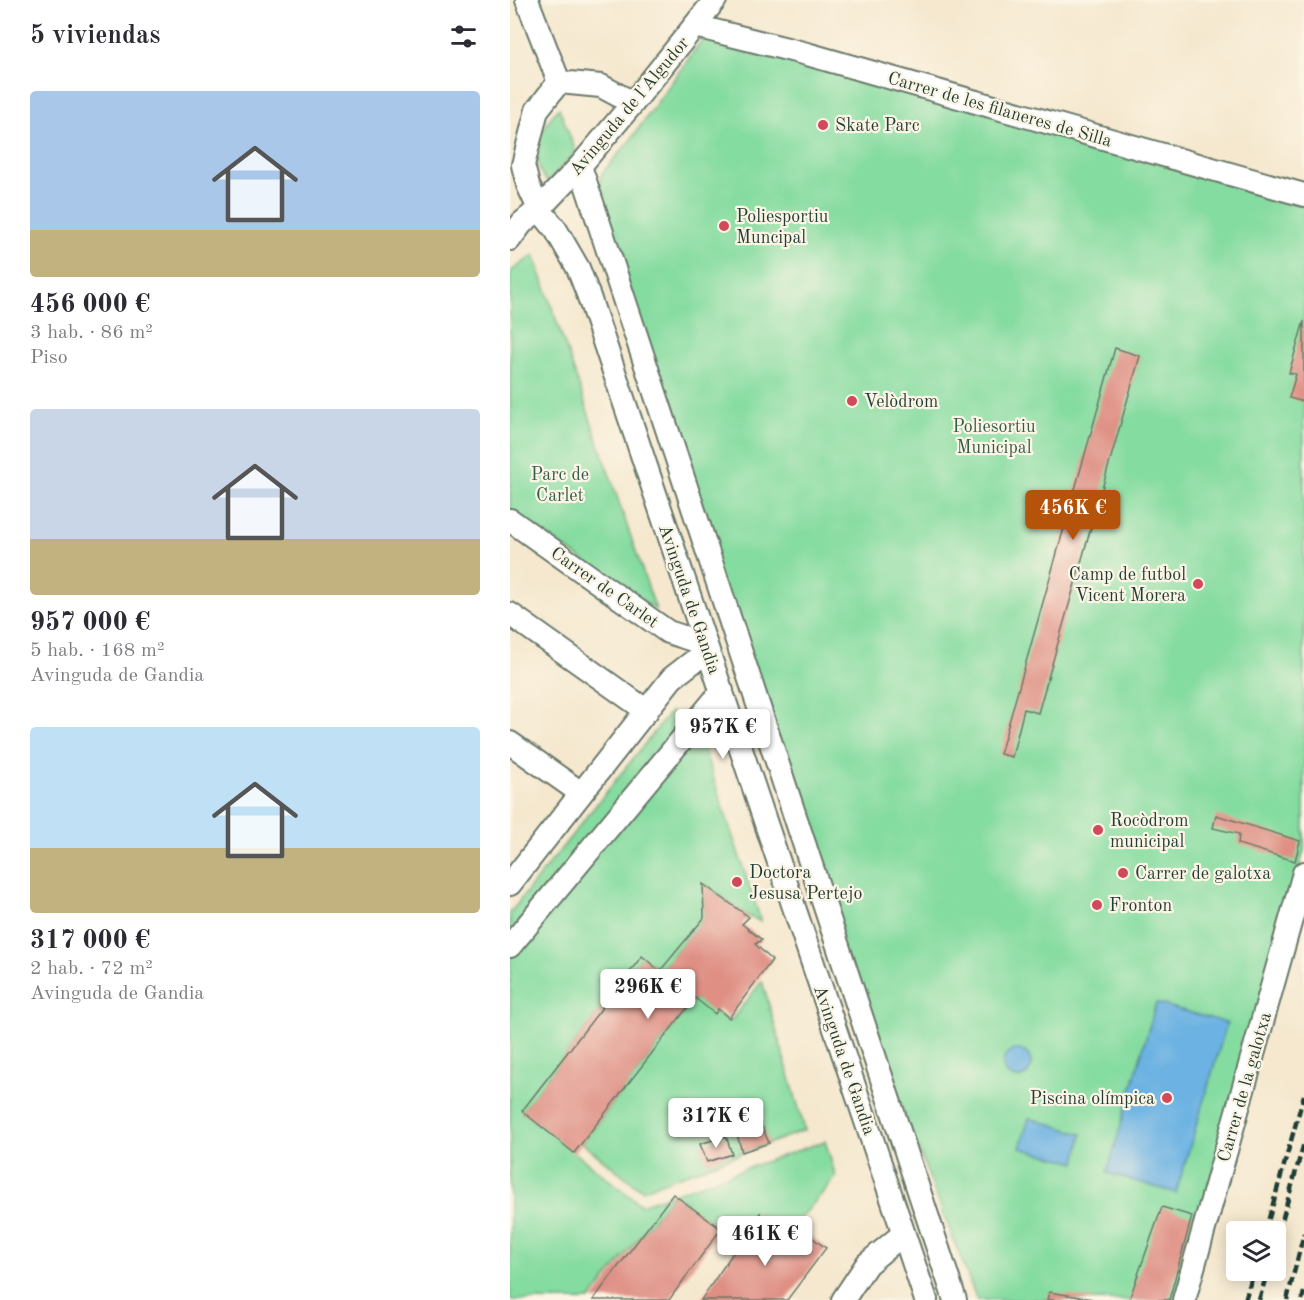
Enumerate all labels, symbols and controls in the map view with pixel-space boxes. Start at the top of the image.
icon: filters [447,20,480,53]
text: 5 viviendas [30,23,160,49]
street label: Avinguda de l'Algudor [567,33,693,179]
street label: Carrer de les filaneres de Silla [886,69,1114,151]
place label: Skate Parc [835,117,920,135]
marker: Skate Parc [816,118,830,132]
icon: home [201,130,309,238]
place label: Poliesportiu Muncipal [736,208,829,247]
marker: Poliesportiu Muncipal [717,219,731,233]
text: 456 000 € [30,292,150,318]
text: 3 hab. · 86 m² [30,323,153,343]
text: Piso [30,348,68,368]
place label: Velòdrom [864,393,938,411]
marker: Velòdrom [845,394,859,408]
park label: Poliesortiu Municipal [952,418,1036,457]
icon: home [201,448,309,556]
park label: Parc de Carlet [531,466,589,505]
pin: 456K € [1024,490,1122,541]
text: 456K € [1039,499,1107,519]
street label: Avinguda de Gandia [655,522,723,676]
street label: Carrer de Carlet [547,544,662,632]
place label: Camp de futbol Vicent Morera [1069,566,1186,605]
marker: Camp de futbol Vicent Morera [1191,577,1205,591]
text: 957 000 € [30,610,150,636]
text: 5 hab. · 168 m² [30,641,164,661]
text: Avinguda de Gandia [30,666,204,686]
pin: 957K € [674,709,772,760]
text: 957K € [689,718,757,738]
icon: home [201,766,309,874]
place label: Rocòdrom municipal [1110,812,1189,851]
marker: Rocòdrom municipal [1091,823,1105,837]
place label: Doctora Jesusa Pertejo [749,864,862,903]
place label: Carrer de galotxa [1135,865,1271,883]
marker: Carrer de galotxa [1116,866,1130,880]
marker: Doctora Jesusa Pertejo [730,875,744,889]
place label: Fronton [1109,897,1172,915]
marker: Fronton [1090,898,1104,912]
text: 317 000 € [30,928,150,954]
text: 2 hab. · 72 m² [30,959,153,979]
pin: 296K € [599,969,697,1020]
text: 296K € [614,978,682,998]
street label: Avinguda de Gandia [810,983,878,1137]
text: Avinguda de Gandia [30,984,204,1004]
street label: Carrer de la galotxa [1215,1010,1275,1164]
place label: Piscina olímpica [1030,1090,1155,1108]
marker: Piscina olímpica [1160,1091,1174,1105]
pin: 317K € [667,1098,765,1149]
text: 317K € [682,1107,750,1127]
pin: 461K € [716,1216,814,1267]
map controls [1226,1221,1286,1281]
button: layers [1226,1221,1286,1281]
text: 461K € [731,1225,799,1245]

